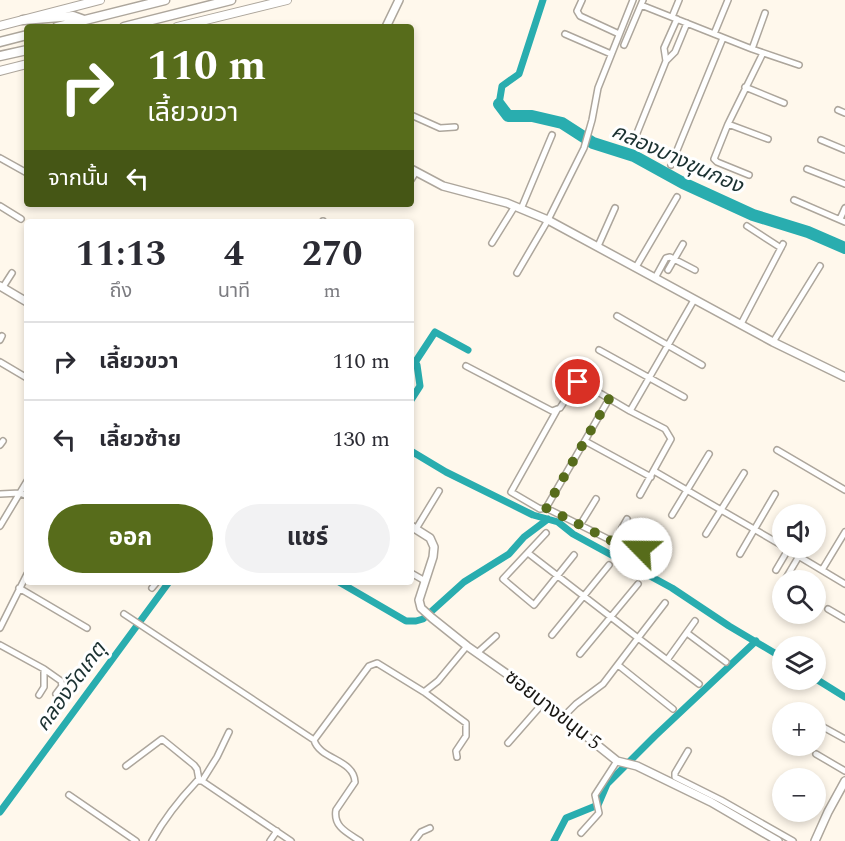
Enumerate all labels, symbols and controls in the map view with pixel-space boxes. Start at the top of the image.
text: 110 m [147,35,266,98]
icon: right [48,48,126,126]
text: เลี้ยวขวา [147,92,238,134]
water label: คลองบางขุนกอง [606,116,749,203]
text: จากนั้น [48,162,109,195]
icon: left [121,162,154,195]
text: 11:13 [76,227,166,282]
text: 4 [224,227,244,282]
text: 270 [302,227,362,282]
text: ถึง [109,276,132,306]
text: นาที [218,276,250,306]
text: m [323,276,341,306]
icon: right [48,345,81,378]
text: เลี้ยวขวา [99,345,179,378]
text: 110 m [333,345,390,378]
pin [552,356,603,407]
icon: arrive [561,365,594,398]
icon: left [48,423,81,456]
text: เลี้ยวซ้าย [99,423,181,456]
text: 130 m [333,423,390,456]
button: ออก [48,504,213,573]
button: แชร์ [225,504,390,573]
map controls [772,504,826,822]
button: sound [772,504,826,558]
position arrow [609,517,673,581]
button: search [772,570,826,624]
water label: คลองวัดเกตุ [28,634,115,738]
button: layers [772,636,826,690]
street label: ซอยบางขนุน 5 [498,663,608,757]
button: + [772,702,826,756]
button: − [772,768,826,822]

